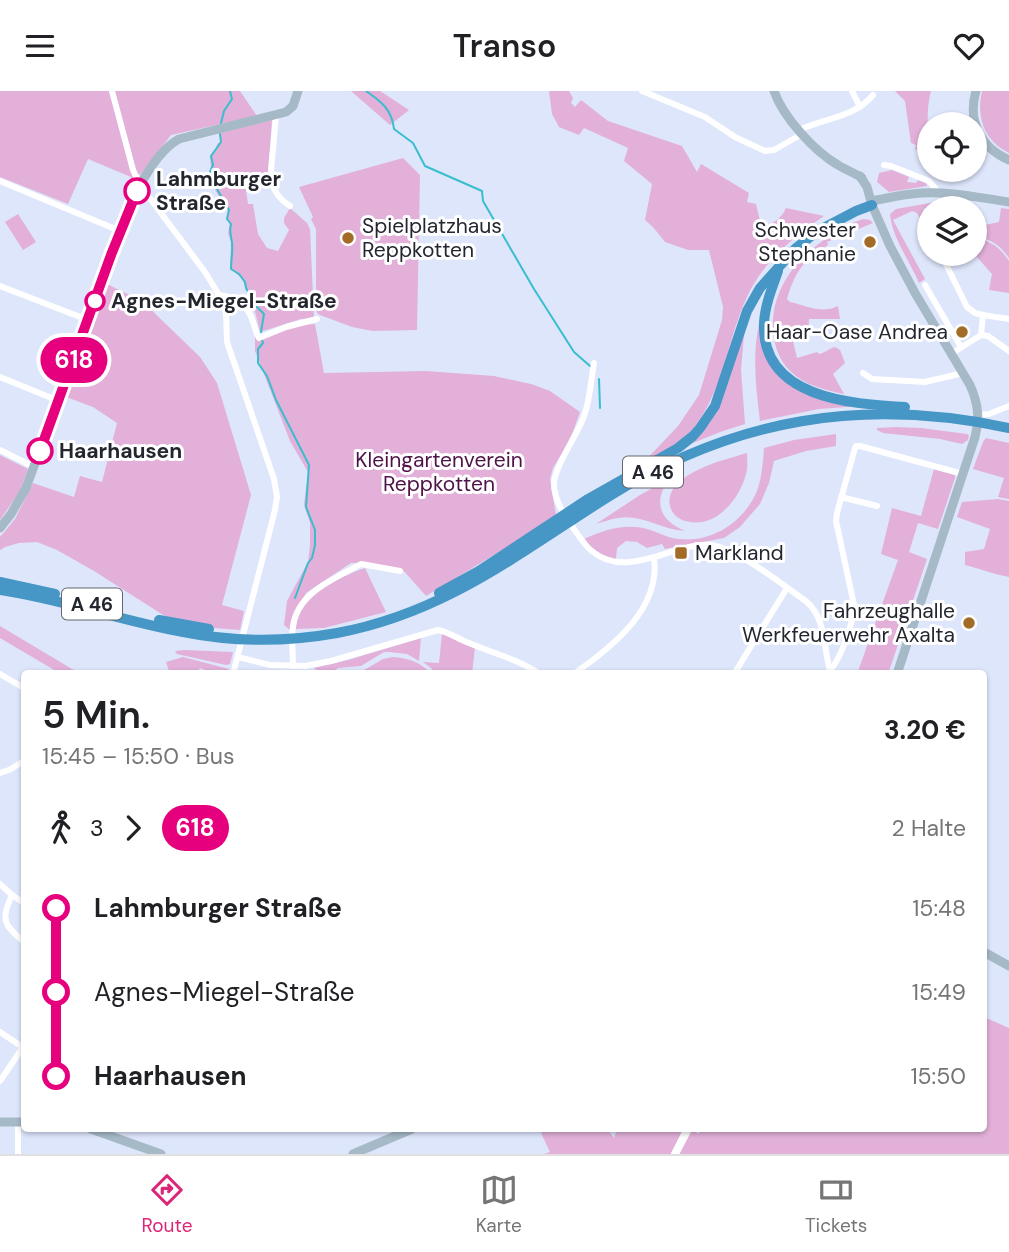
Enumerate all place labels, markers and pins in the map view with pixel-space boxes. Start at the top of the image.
place label: Lahmburger Straße [156,165,282,217]
marker: Lahmburger Straße [124,178,150,204]
place label: Spielplatzhaus Reppkotten [362,212,502,264]
place label: Schwester Stephanie [754,216,856,268]
marker: Spielplatzhaus Reppkotten [340,230,356,246]
marker: Schwester Stephanie [862,234,878,250]
place label: Agnes-Miegel-Straße [111,287,337,315]
marker: Agnes-Miegel-Straße [85,291,105,311]
place label: Haar-Oase Andrea [766,318,948,346]
marker: Haar-Oase Andrea [954,324,970,340]
place label: Haarhausen [59,437,182,465]
marker: Haarhausen [27,438,53,464]
place label: Markland [695,539,784,567]
marker: Markland [673,545,689,561]
place label: Fahrzeughalle Werkfeuerwehr Axalta [742,597,955,649]
marker: Fahrzeughalle Werkfeuerwehr Axalta [961,615,977,631]

